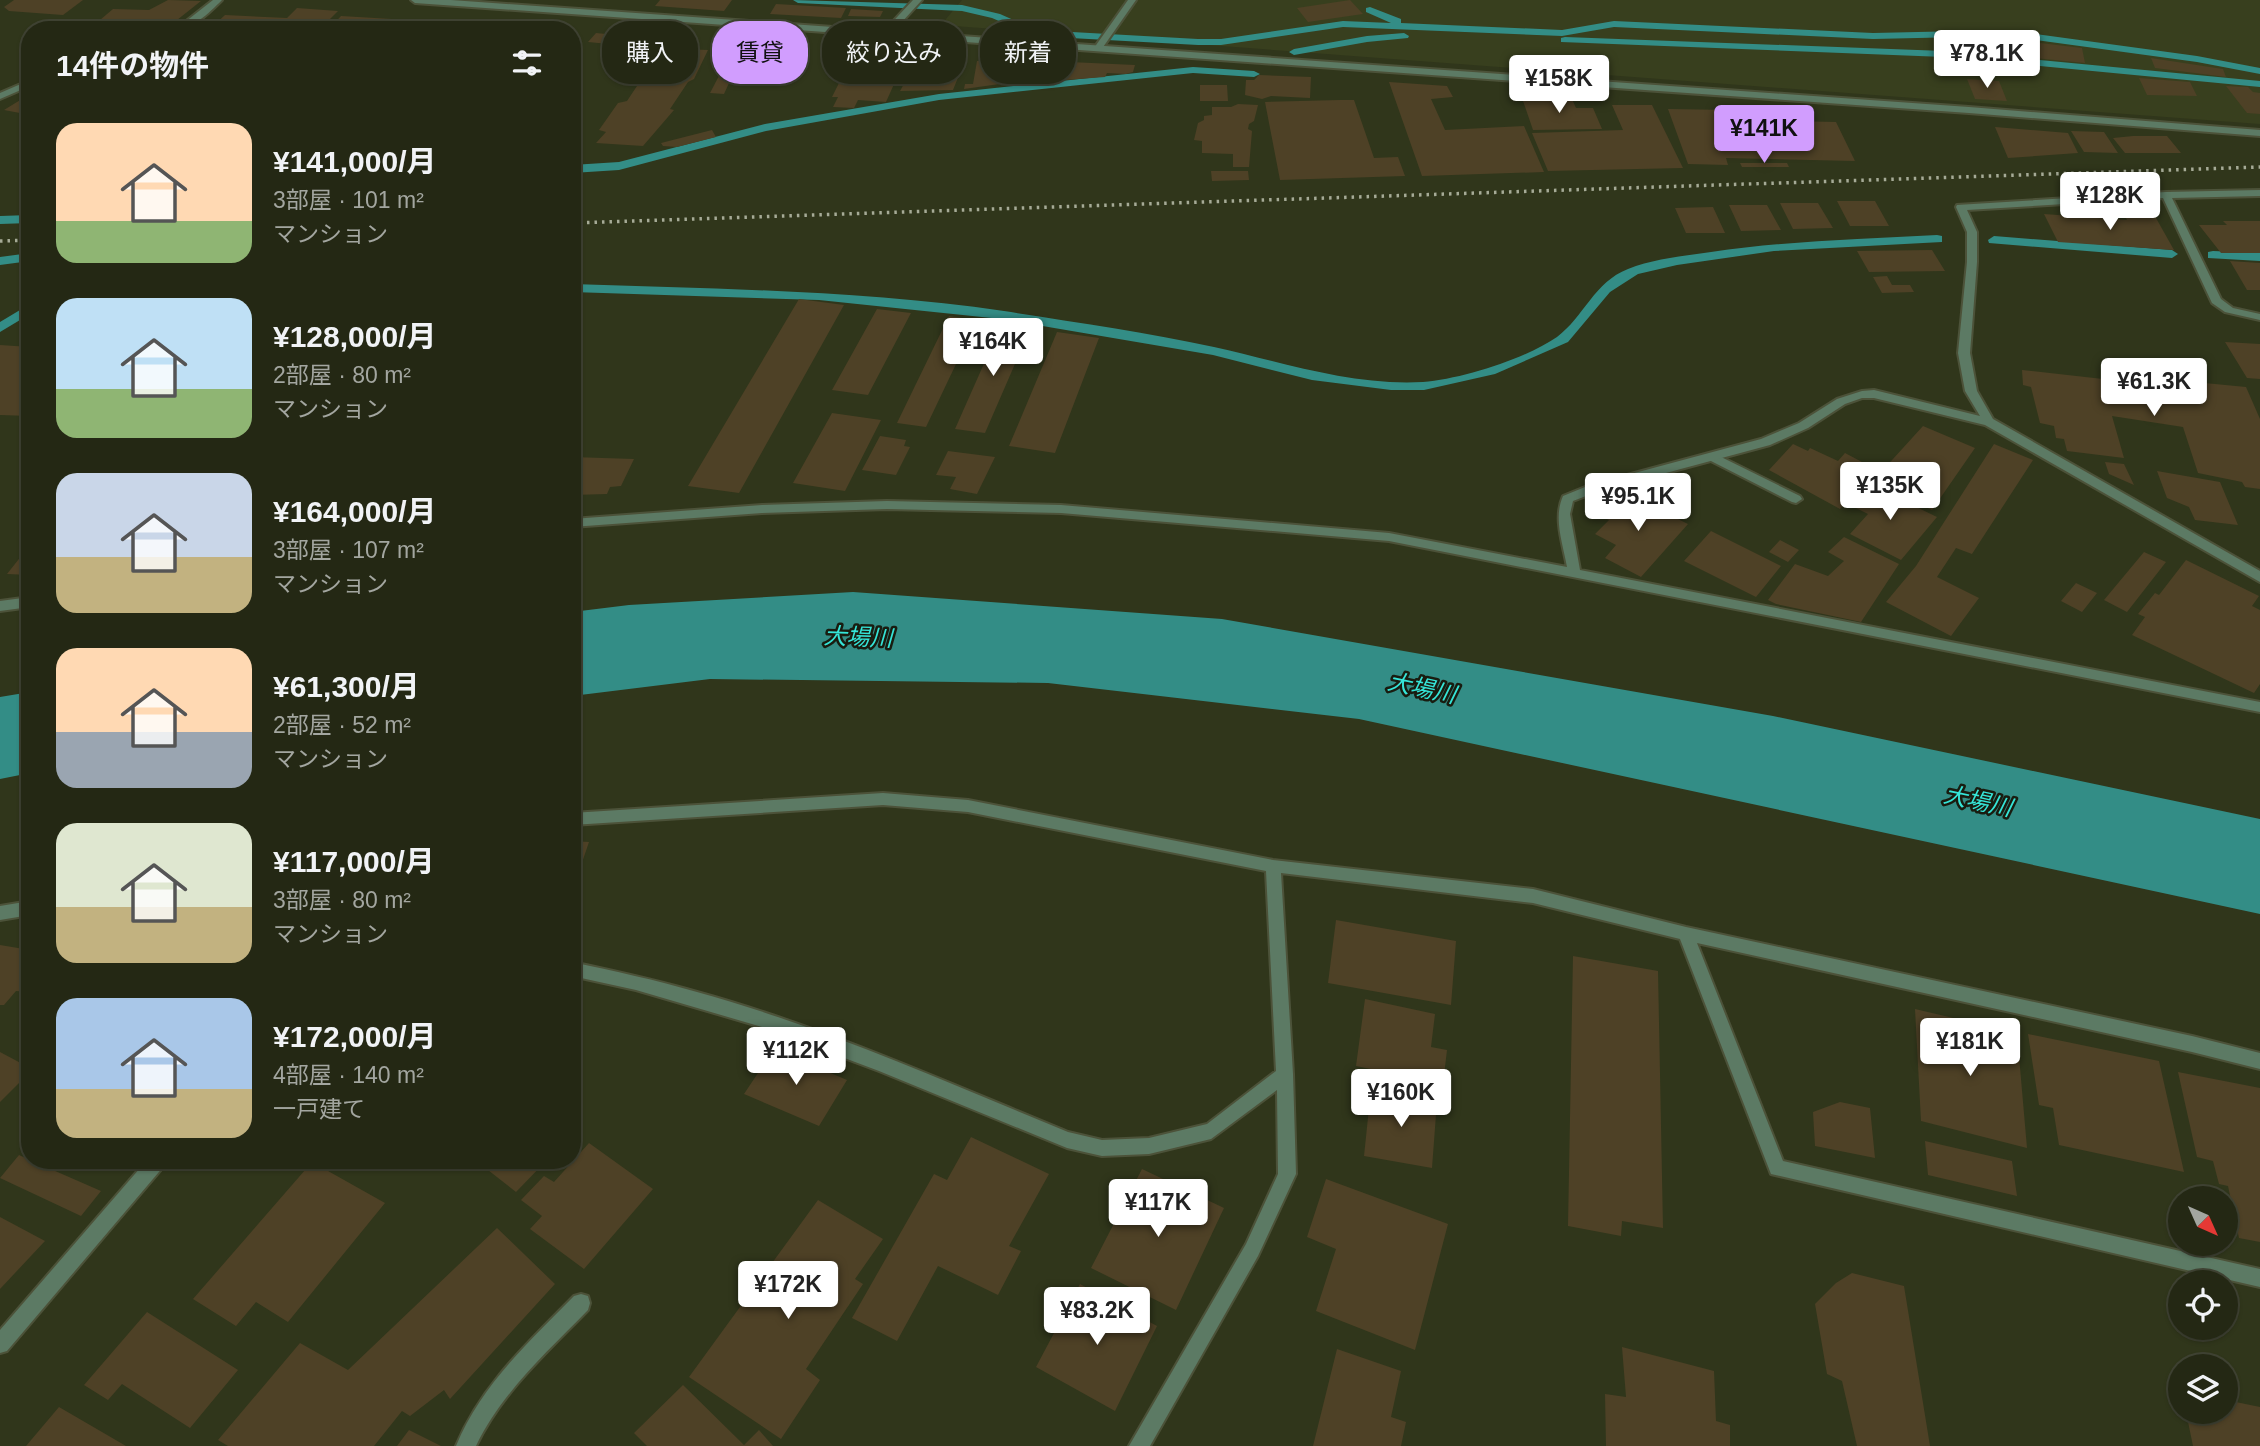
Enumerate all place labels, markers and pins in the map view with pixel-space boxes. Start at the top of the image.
pin: ¥78.1K [1930,31,2044,90]
pin: ¥158K [1510,55,1608,115]
pin: ¥141K [1715,106,1813,165]
pin: ¥128K [2061,173,2159,232]
pin: ¥164K [944,318,1042,378]
pin: ¥61.3K [2097,358,2211,418]
pin: ¥135K [1841,462,1939,522]
pin: ¥95.1K [1581,474,1695,533]
pin: ¥181K [1921,1018,2019,1078]
pin: ¥112K [747,1028,845,1087]
pin: ¥160K [1352,1070,1450,1129]
pin: ¥117K [1109,1180,1207,1239]
pin: ¥172K [739,1262,837,1321]
pin: ¥83.2K [1040,1288,1154,1347]

